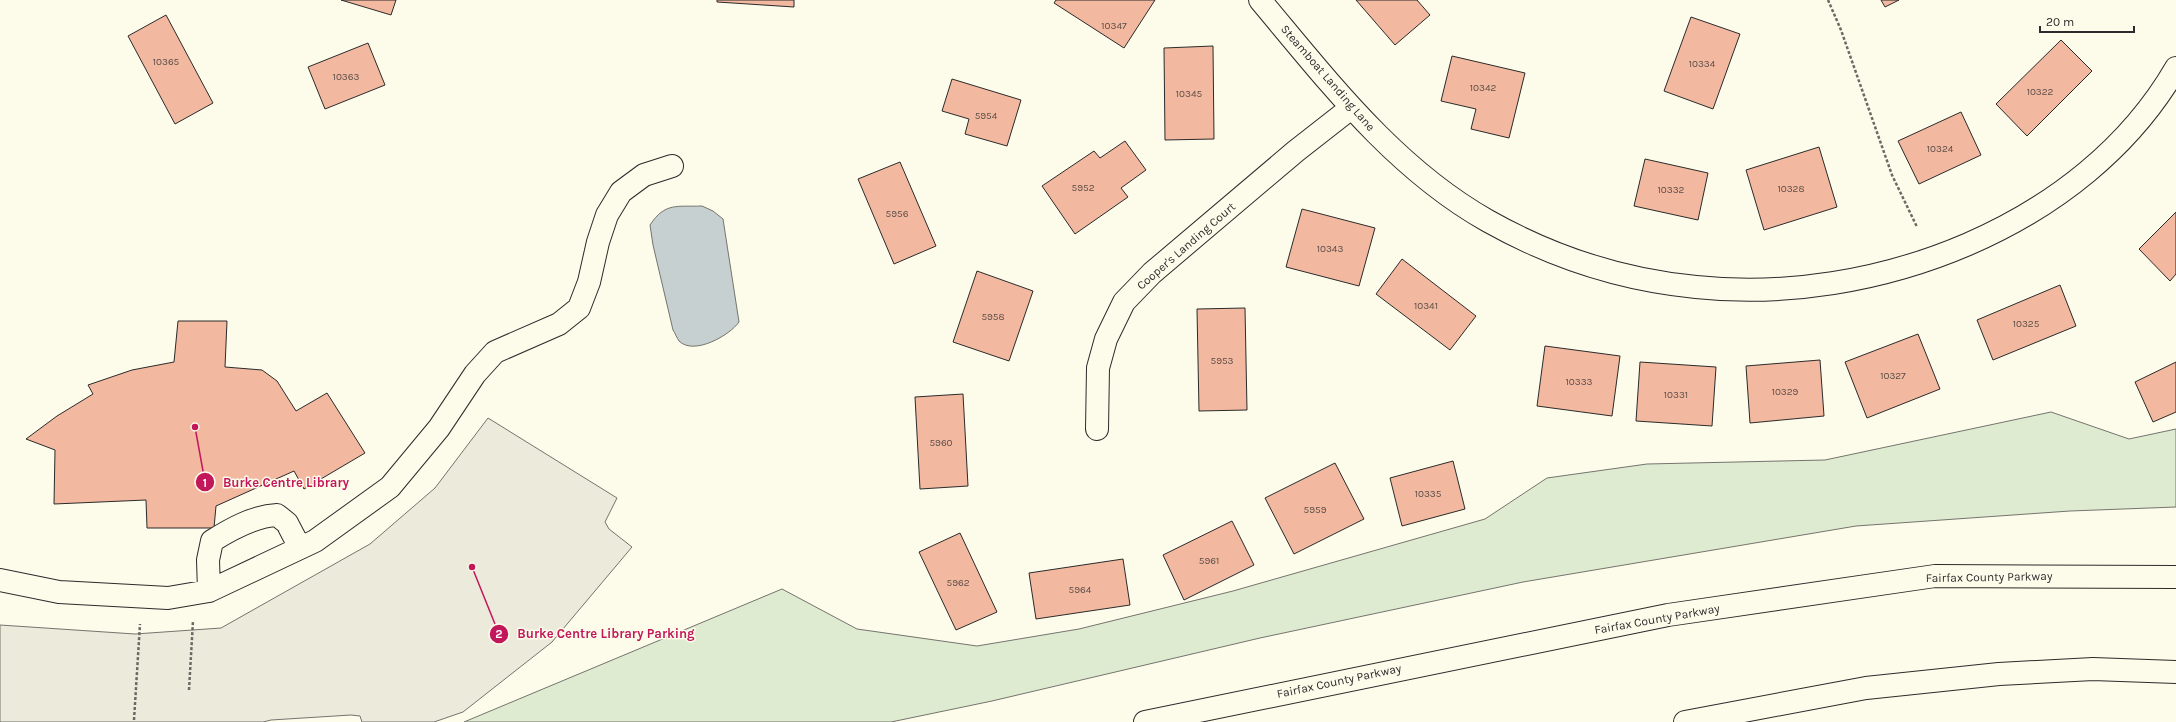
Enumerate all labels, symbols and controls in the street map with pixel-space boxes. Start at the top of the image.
scale bar [2040,8,2134,34]
text: 20 m [2046,15,2074,29]
house number: 10347 [1101,20,1127,32]
street label: Steamboat Landing Lane [1278,22,1378,134]
house number: 10365 [153,56,180,68]
house number: 10334 [1689,58,1716,70]
house number: 10363 [333,71,359,83]
house number: 10342 [1470,82,1496,94]
house number: 10322 [2027,86,2054,98]
house number: 10345 [1176,88,1203,100]
house number: 5954 [975,110,998,122]
house number: 10324 [1927,143,1954,155]
house number: 5952 [1072,182,1095,194]
house number: 10328 [1777,183,1805,195]
house number: 10332 [1658,184,1685,196]
street label: Cooper's Landing Court [1134,199,1238,293]
house number: 5956 [886,208,909,220]
house number: 10343 [1317,243,1343,255]
house number: 10341 [1414,300,1438,312]
house number: 5958 [981,311,1005,323]
house number: 10325 [2013,318,2040,330]
house number: 5953 [1211,355,1234,367]
house number: 10327 [1880,370,1906,382]
house number: 10333 [1566,376,1593,388]
house number: 10329 [1772,386,1799,398]
house number: 10331 [1664,389,1688,401]
house number: 5960 [929,437,953,449]
callout: Burke Centre Library [195,470,357,495]
text: Burke Centre Library [223,475,350,490]
text: 1 [203,476,207,490]
house number: 10335 [1415,488,1442,500]
house number: 5959 [1304,504,1327,516]
house number: 5961 [1199,555,1219,567]
street label: Fairfax County Parkway [1925,569,2053,585]
house number: 5962 [947,577,970,589]
house number: 5964 [1069,584,1092,596]
street label: Fairfax County Parkway [1593,601,1721,637]
callout: Burke Centre Library Parking [489,621,703,646]
text: Burke Centre Library Parking [517,626,695,641]
text: 2 [495,627,503,641]
street label: Fairfax County Parkway [1276,661,1403,701]

